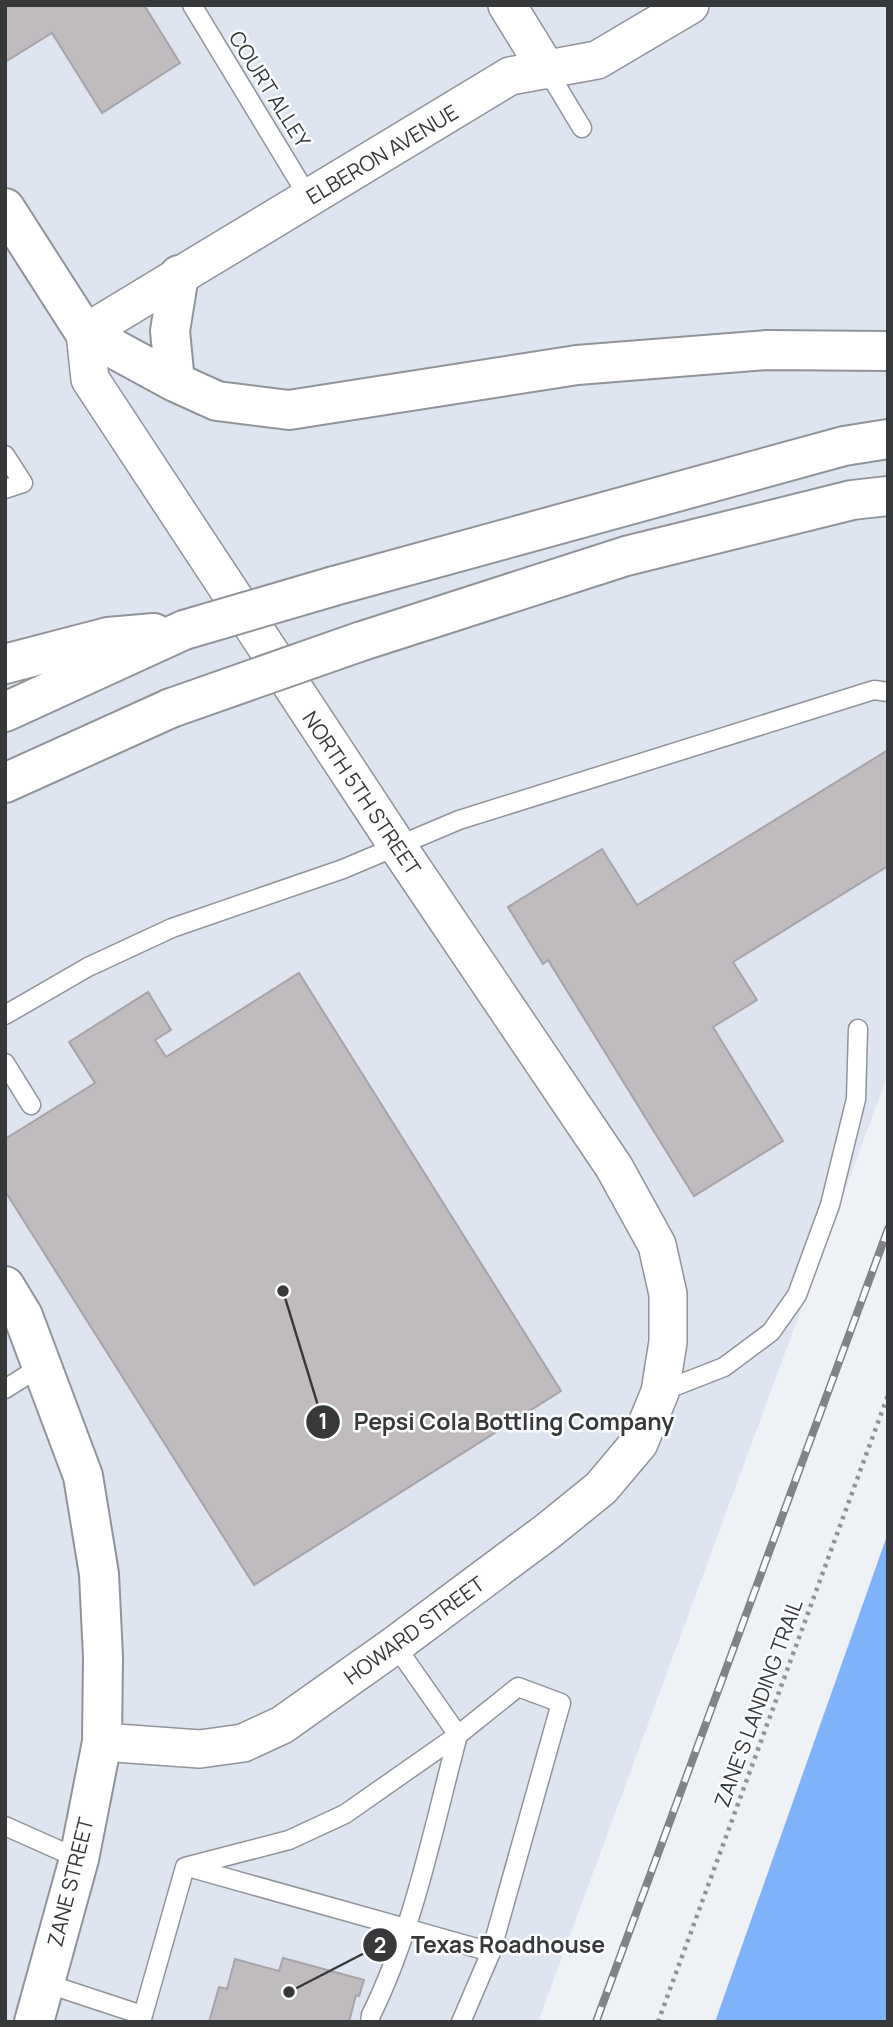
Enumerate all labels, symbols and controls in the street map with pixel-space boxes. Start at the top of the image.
street label: COURT ALLEY [223,25,317,153]
street label: ELBERON AVENUE [301,98,463,210]
street label: NORTH 5TH STREET [297,705,428,881]
callout: Pepsi Cola Bottling Company [305,1400,688,1444]
text: Pepsi Cola Bottling Company [354,1405,674,1437]
text: 1 [318,1407,328,1435]
street label: HOWARD STREET [338,1569,490,1690]
street label: ZANE'S LANDING TRAIL [707,1595,809,1811]
street label: ZANE STREET [40,1814,100,1949]
callout: Texas Roadhouse [362,1923,619,1967]
text: Texas Roadhouse [411,1928,605,1960]
text: 2 [374,1931,386,1959]

